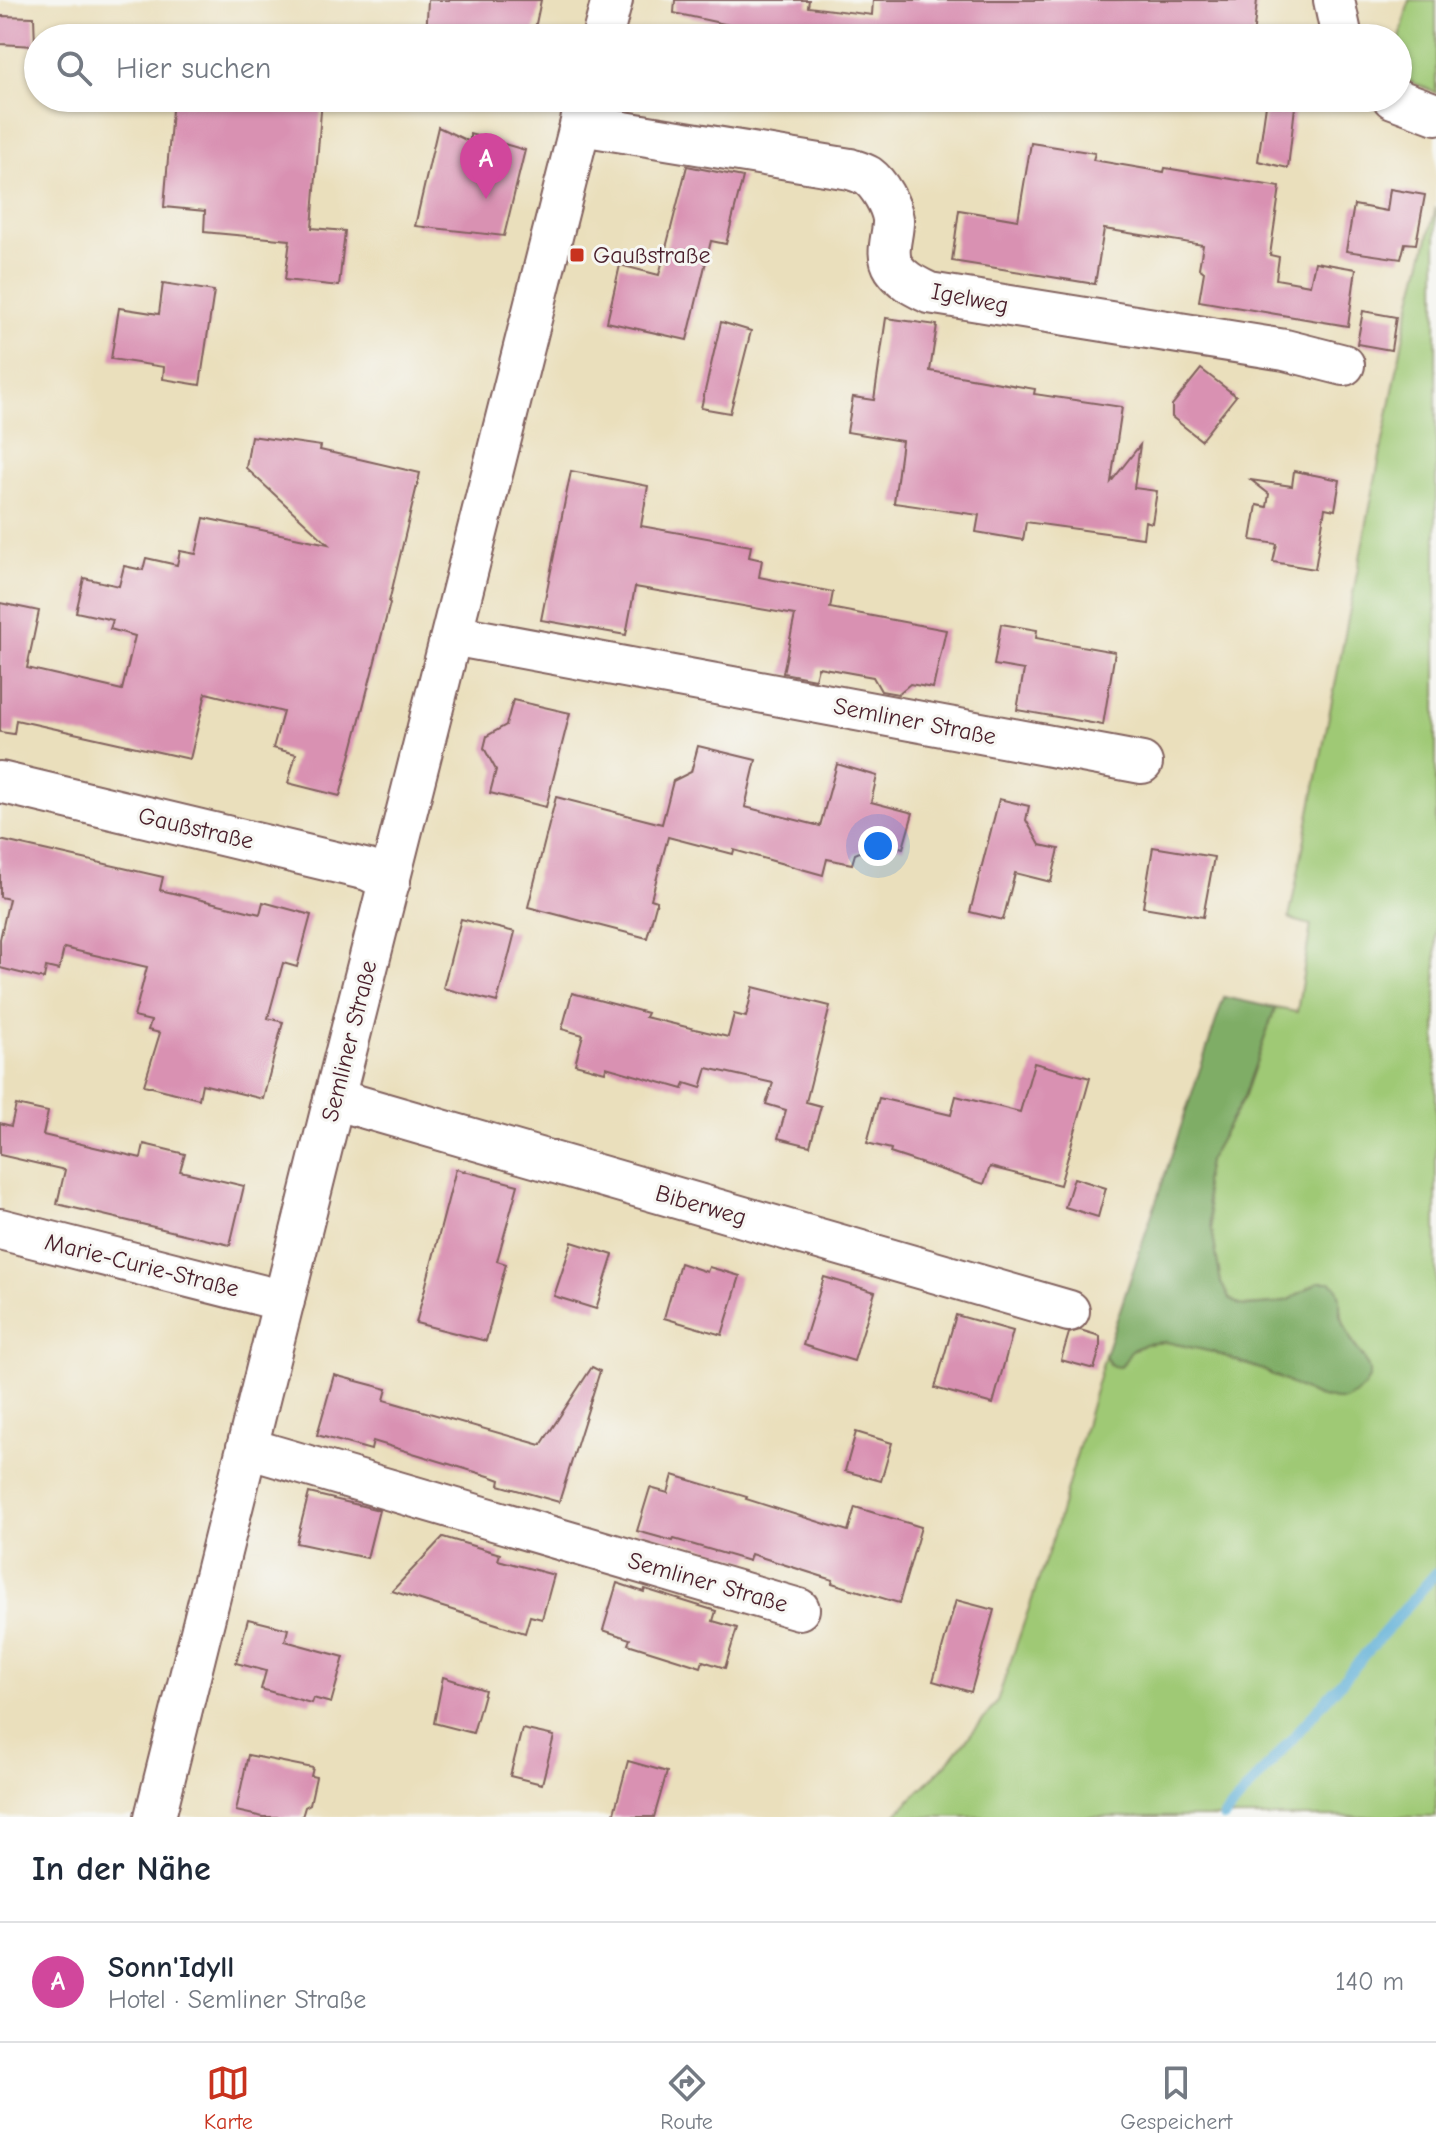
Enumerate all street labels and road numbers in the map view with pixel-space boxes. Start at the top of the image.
street label: Igelweg [929,277,1011,319]
street label: Semliner Straße [831,692,999,750]
street label: Gaußstraße [136,801,256,855]
street label: Semliner Straße [315,958,383,1124]
street label: Biberweg [652,1179,750,1231]
street label: Marie-Curie-Straße [42,1227,242,1303]
street label: Semliner Straße [625,1546,791,1618]

